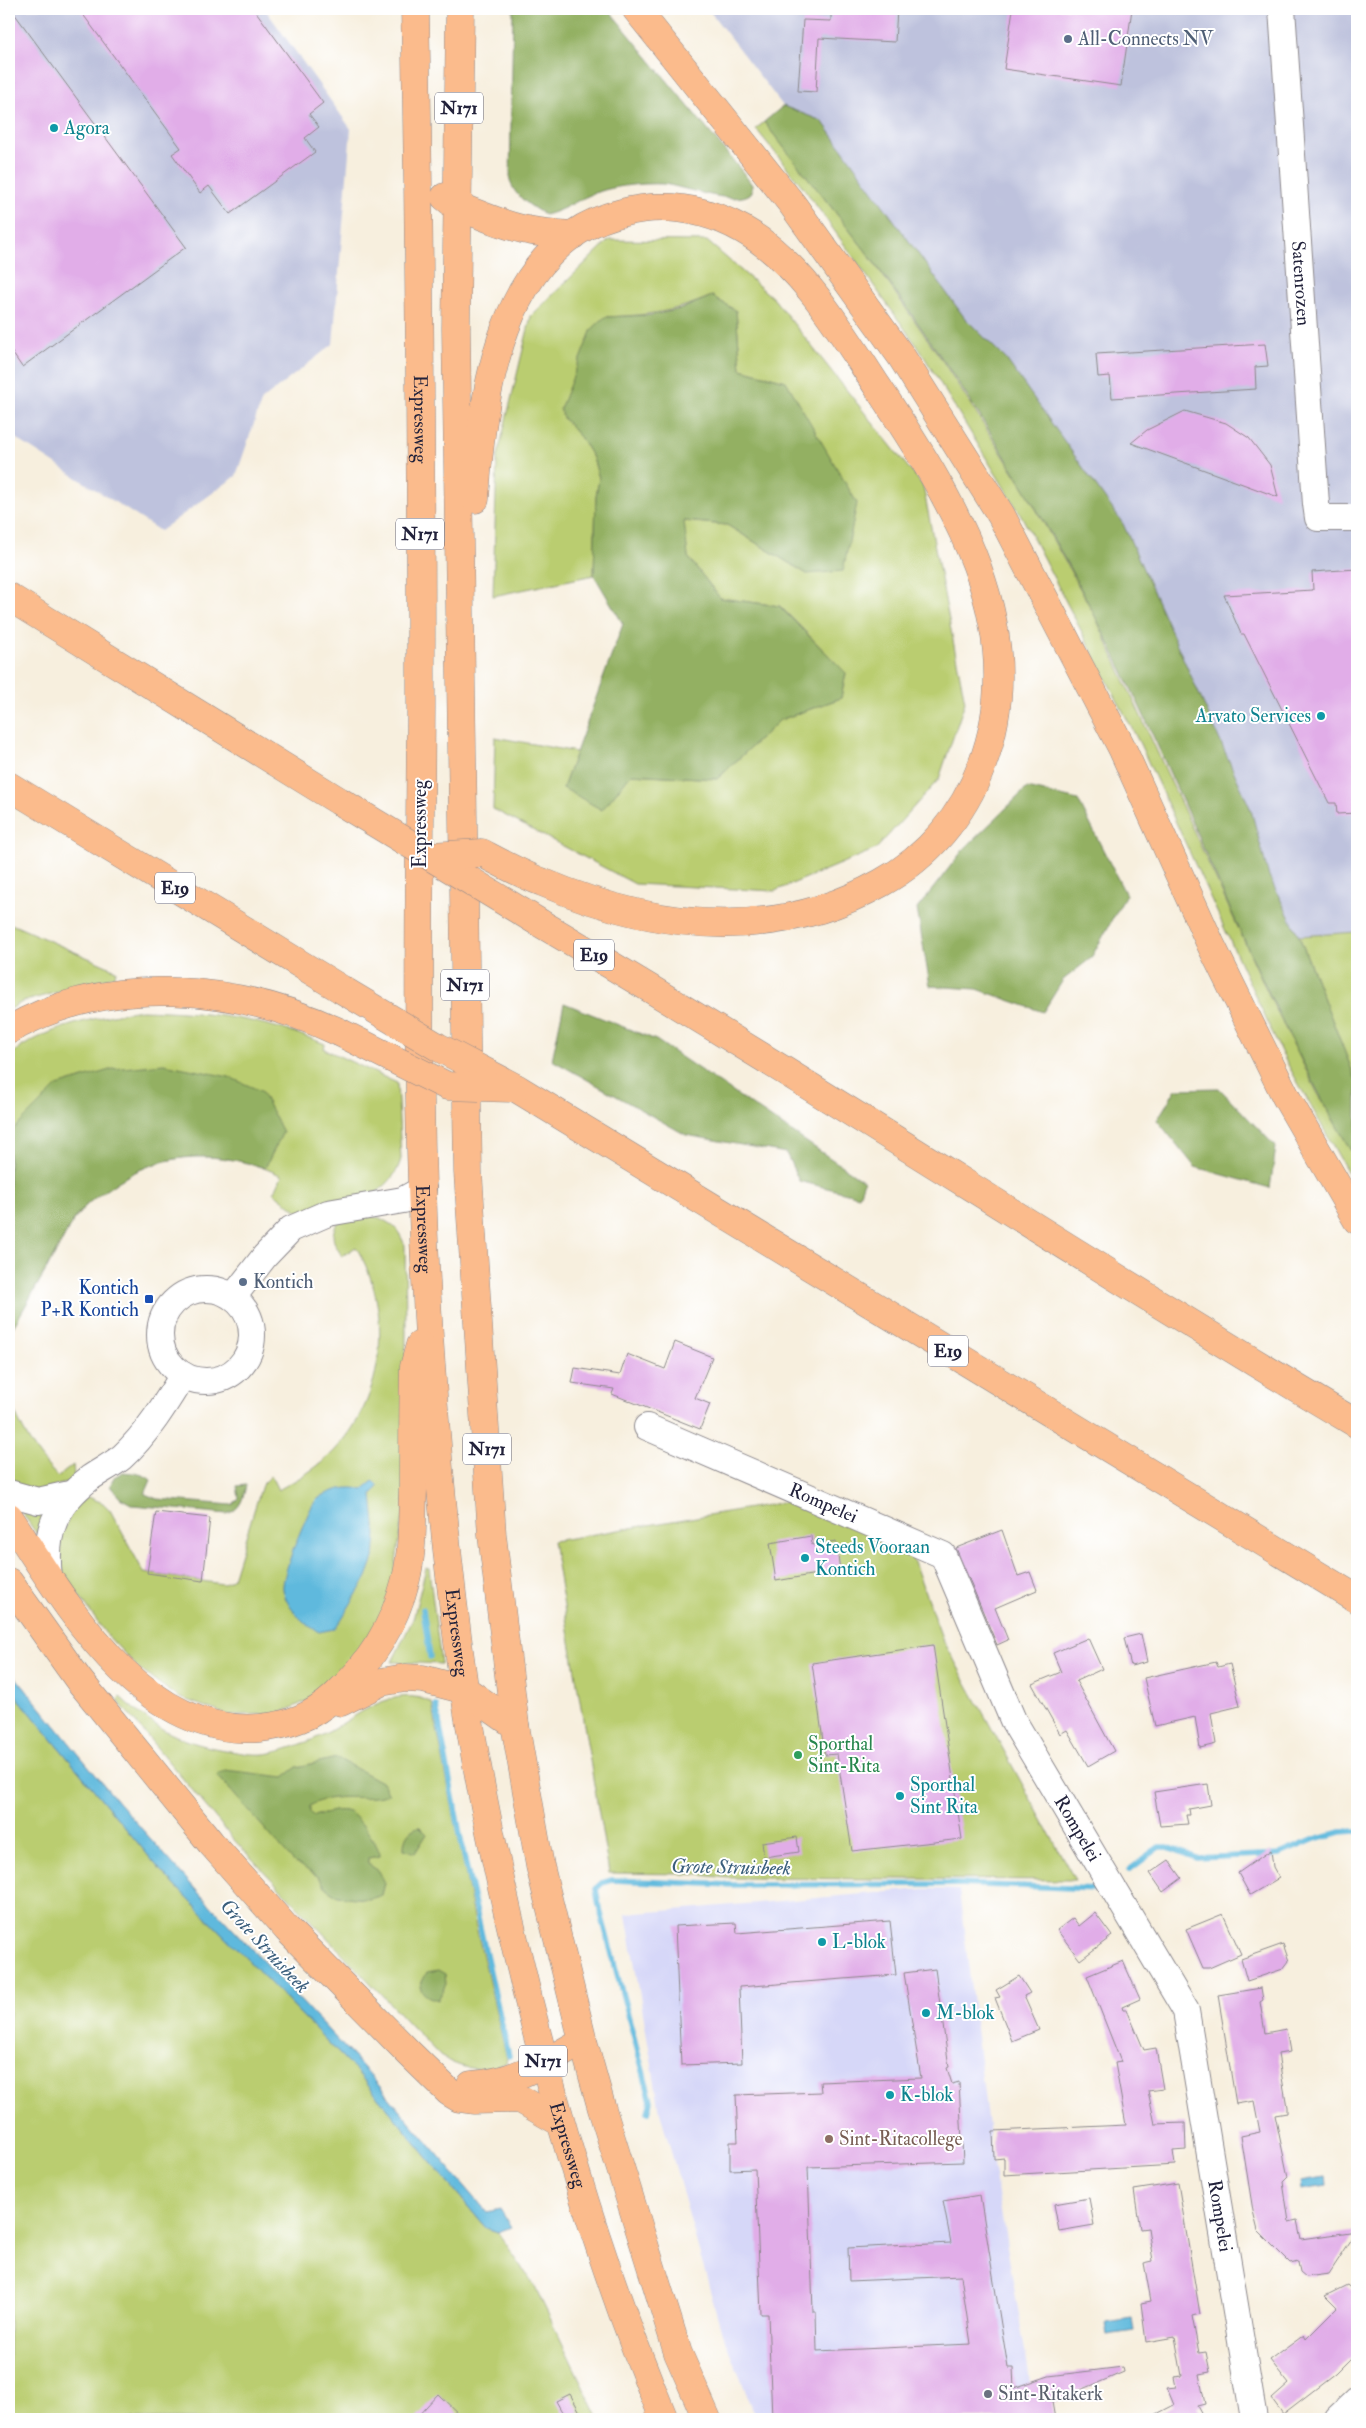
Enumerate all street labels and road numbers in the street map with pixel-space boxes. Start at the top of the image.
road number: N171 [435,92,483,124]
street label: Satenrozen [1286,240,1316,327]
street label: Expressweg [407,375,433,464]
road number: N171 [396,518,444,550]
street label: Expressweg [408,779,433,868]
road number: E19 [155,872,195,904]
road number: E19 [574,940,614,970]
road number: N171 [441,970,489,1000]
street label: Expressweg [410,1184,438,1274]
road number: E19 [928,1335,968,1366]
road number: N171 [463,1434,511,1465]
street label: Rompelei [785,1478,861,1529]
street label: Expressweg [439,1587,474,1679]
street label: Rompelei [1049,1791,1106,1866]
road number: N171 [519,2045,567,2076]
street label: Expressweg [544,2099,592,2192]
street label: Rompelei [1202,2178,1238,2254]

